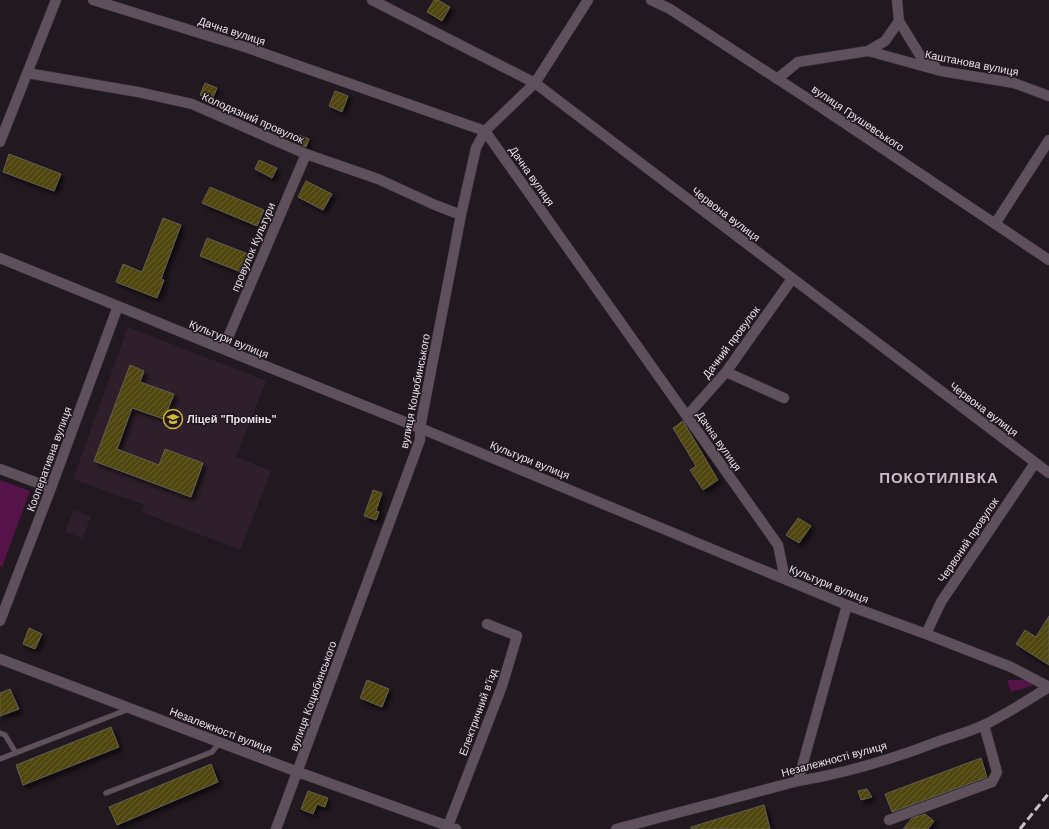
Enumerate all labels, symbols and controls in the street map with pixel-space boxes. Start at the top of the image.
street label: Дачна вулиця [197,14,267,48]
street label: Каштанова вулиця [924,48,1020,78]
street label: вулиця Грушевського [810,83,906,153]
street label: Колодязний провулок [200,90,306,146]
street label: Дачна вулиця [507,144,557,208]
street label: Червона вулиця [690,184,763,244]
street label: провулок Культури [229,201,277,293]
street label: Дачний провулок [700,304,762,380]
street label: Культури вулиця [188,318,270,360]
street label: вулиця Коцюбинського [398,333,432,449]
street label: Червона вулиця [948,379,1021,439]
street label: Кооперативна вулиця [24,405,74,513]
school or university icon: Ліцей "Промінь" [162,408,184,430]
street label: Дачна вулиця [694,409,744,473]
place label: Ліцей "Промінь" [187,413,277,425]
street label: Культури вулиця [489,439,571,481]
district label: ПОКОТИЛІВКА [879,469,999,486]
street label: Червоний провулок [935,495,1001,585]
street label: Культури вулиця [788,563,870,605]
street label: вулиця Коцюбинського [287,639,339,753]
street label: Електричний в’їзд [457,666,500,757]
street label: Незалежності вулиця [168,705,274,755]
street label: Незалежності вулиця [780,739,888,779]

